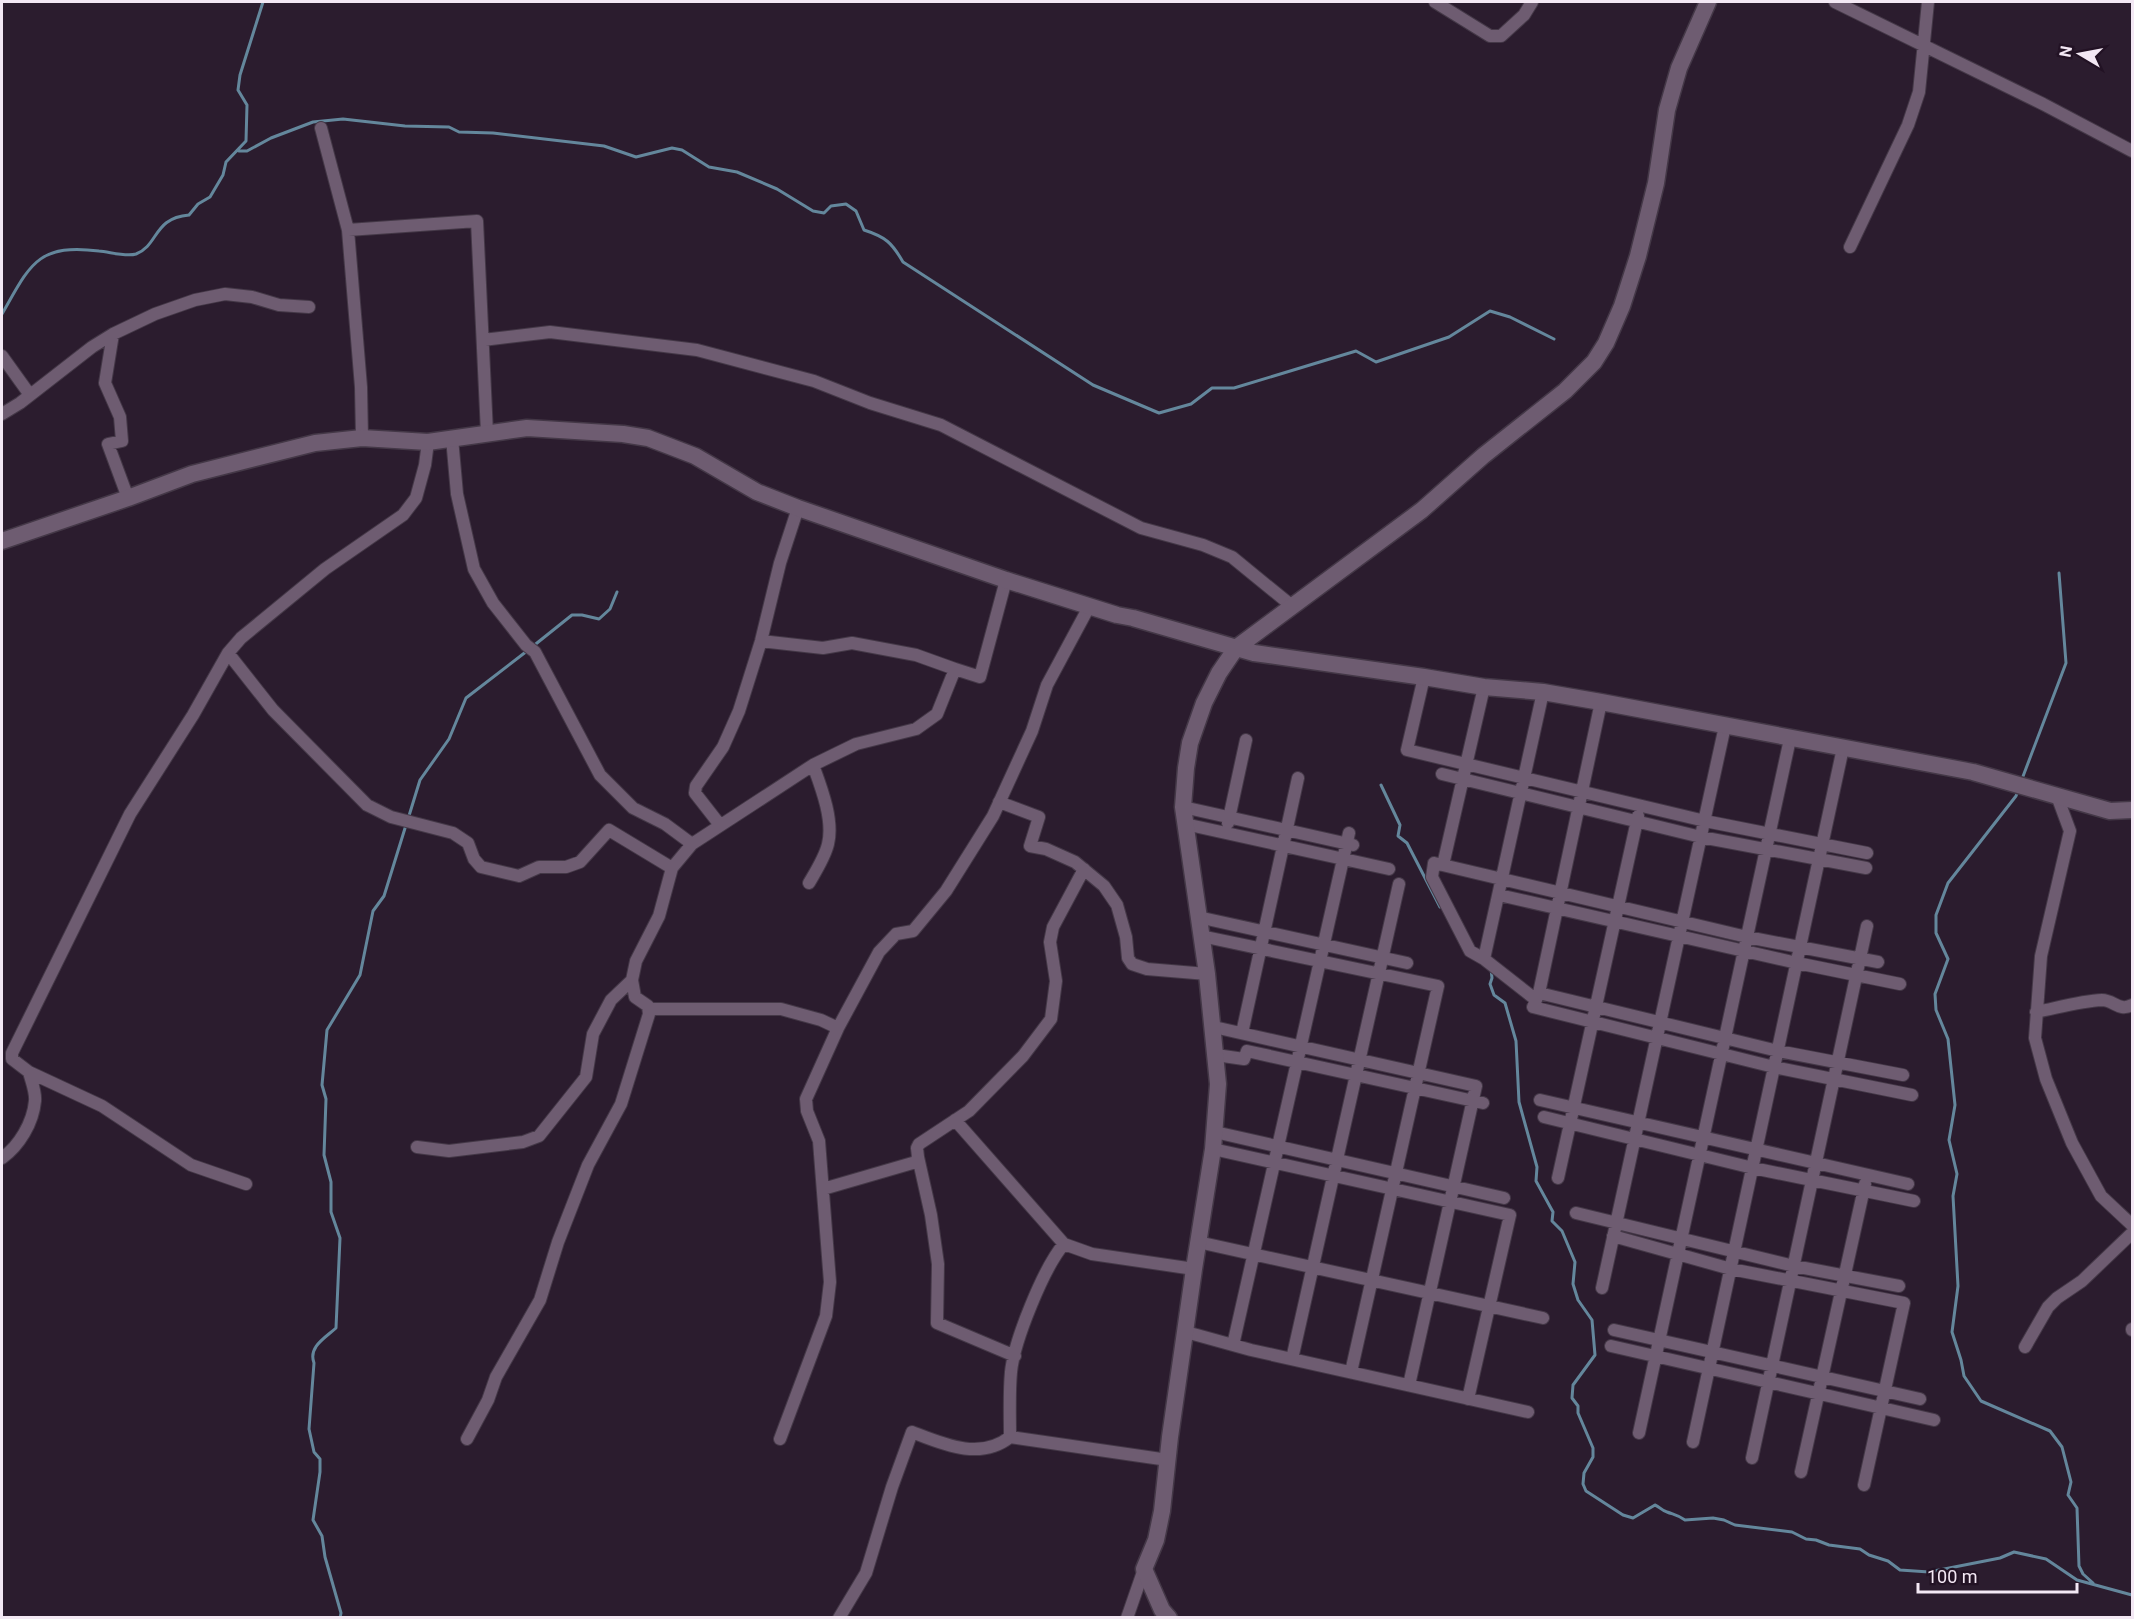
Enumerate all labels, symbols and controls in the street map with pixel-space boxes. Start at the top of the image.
north arrow [2050,24,2110,84]
text: N [2055,44,2076,59]
scale bar [1918,1556,2077,1594]
text: 100 m [1927,1566,1978,1587]

